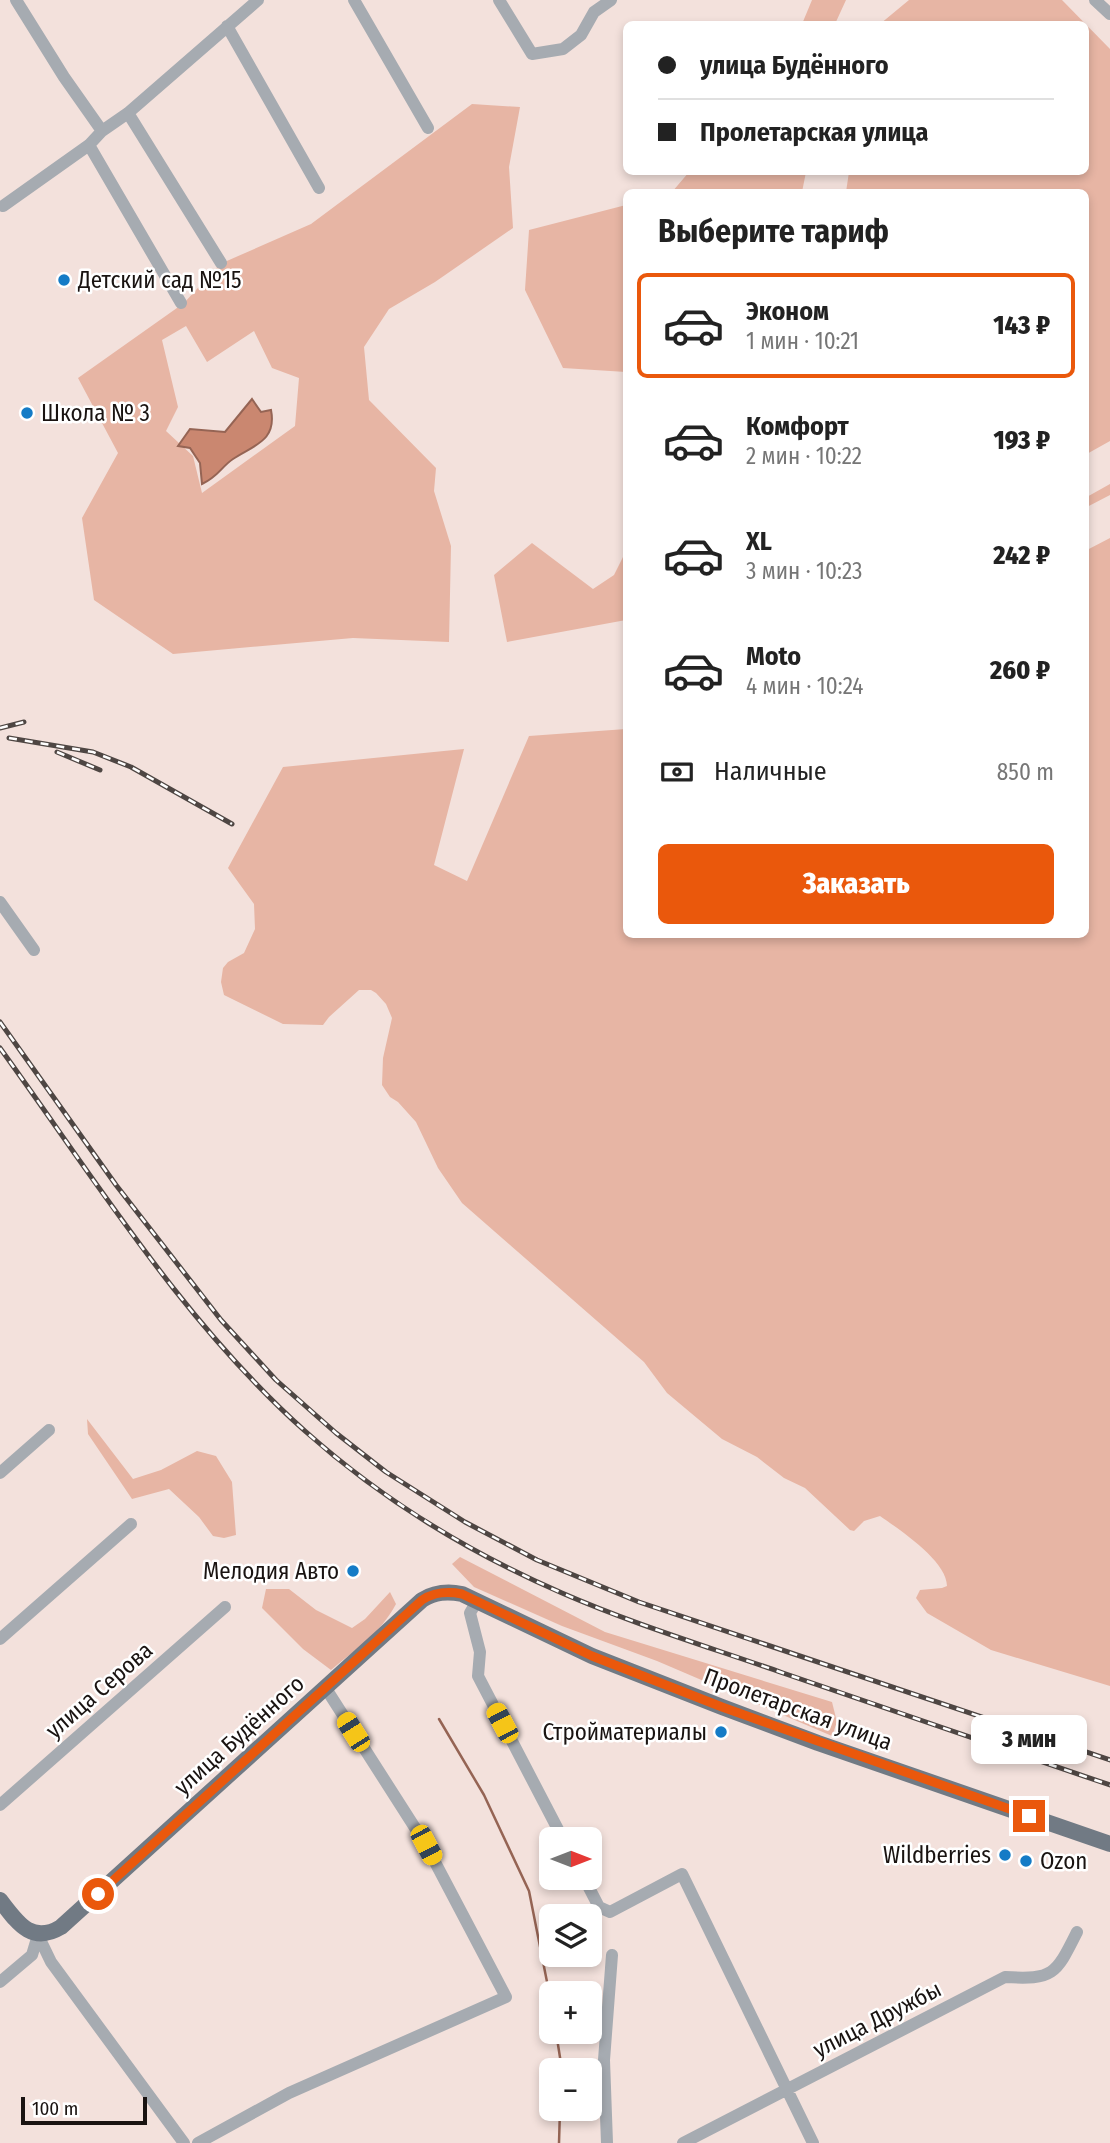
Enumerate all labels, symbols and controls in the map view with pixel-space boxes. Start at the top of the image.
text: улица Будённого [700,50,889,81]
text: Пролетарская улица [700,117,928,148]
text: Выберите тариф [658,212,889,250]
place label: Детский сад №15 [77,266,242,294]
marker: Детский сад №15 [56,272,72,288]
icon: car [662,294,725,357]
text: Эконом [746,296,829,327]
text: 143 ₽ [993,310,1050,341]
text: 1 мин · 10:21 [746,327,859,355]
place label: Школа № 3 [41,399,150,427]
marker: Школа № 3 [19,405,35,421]
icon: car [662,409,725,472]
text: Комфорт [746,411,849,442]
text: 193 ₽ [994,425,1050,456]
text: 2 мин · 10:22 [746,442,862,470]
icon: car [662,524,725,587]
text: XL [746,526,772,557]
text: 242 ₽ [993,540,1050,571]
text: 3 мин · 10:23 [746,557,862,585]
icon: car [662,639,725,702]
text: Moto [746,641,801,672]
text: 260 ₽ [990,655,1050,686]
text: 4 мин · 10:24 [746,672,863,700]
icon: cash [658,753,696,791]
text: Наличные [714,756,827,787]
text: 850 m [997,758,1054,786]
button: Заказать [658,844,1054,924]
place label: Мелодия Авто [203,1557,339,1585]
marker: Мелодия Авто [345,1563,361,1579]
street label: улица Серова [40,1636,158,1744]
street label: Пролетарская улица [700,1662,896,1756]
street label: улица Будённого [168,1669,310,1801]
car [483,1700,522,1746]
car [333,1709,374,1755]
callout: 3 мин [971,1714,1087,1764]
place label: Стройматериалы [543,1718,707,1746]
marker: Стройматериалы [713,1724,729,1740]
text: 3 мин [1002,1725,1056,1753]
route end [1013,1800,1045,1832]
car [407,1822,446,1868]
north arrow [539,1827,602,1890]
map controls [539,1827,602,2121]
place label: Wildberries [883,1841,991,1869]
marker: Wildberries [997,1847,1013,1863]
place label: Ozon [1040,1847,1087,1875]
marker: Ozon [1018,1853,1034,1869]
route start [82,1878,114,1910]
button: layers [539,1904,602,1967]
street label: улица Дружбы [808,1975,946,2063]
button: + [539,1981,602,2044]
button: − [539,2058,602,2121]
scale bar [21,2094,147,2126]
text: 100 m [32,2097,78,2120]

